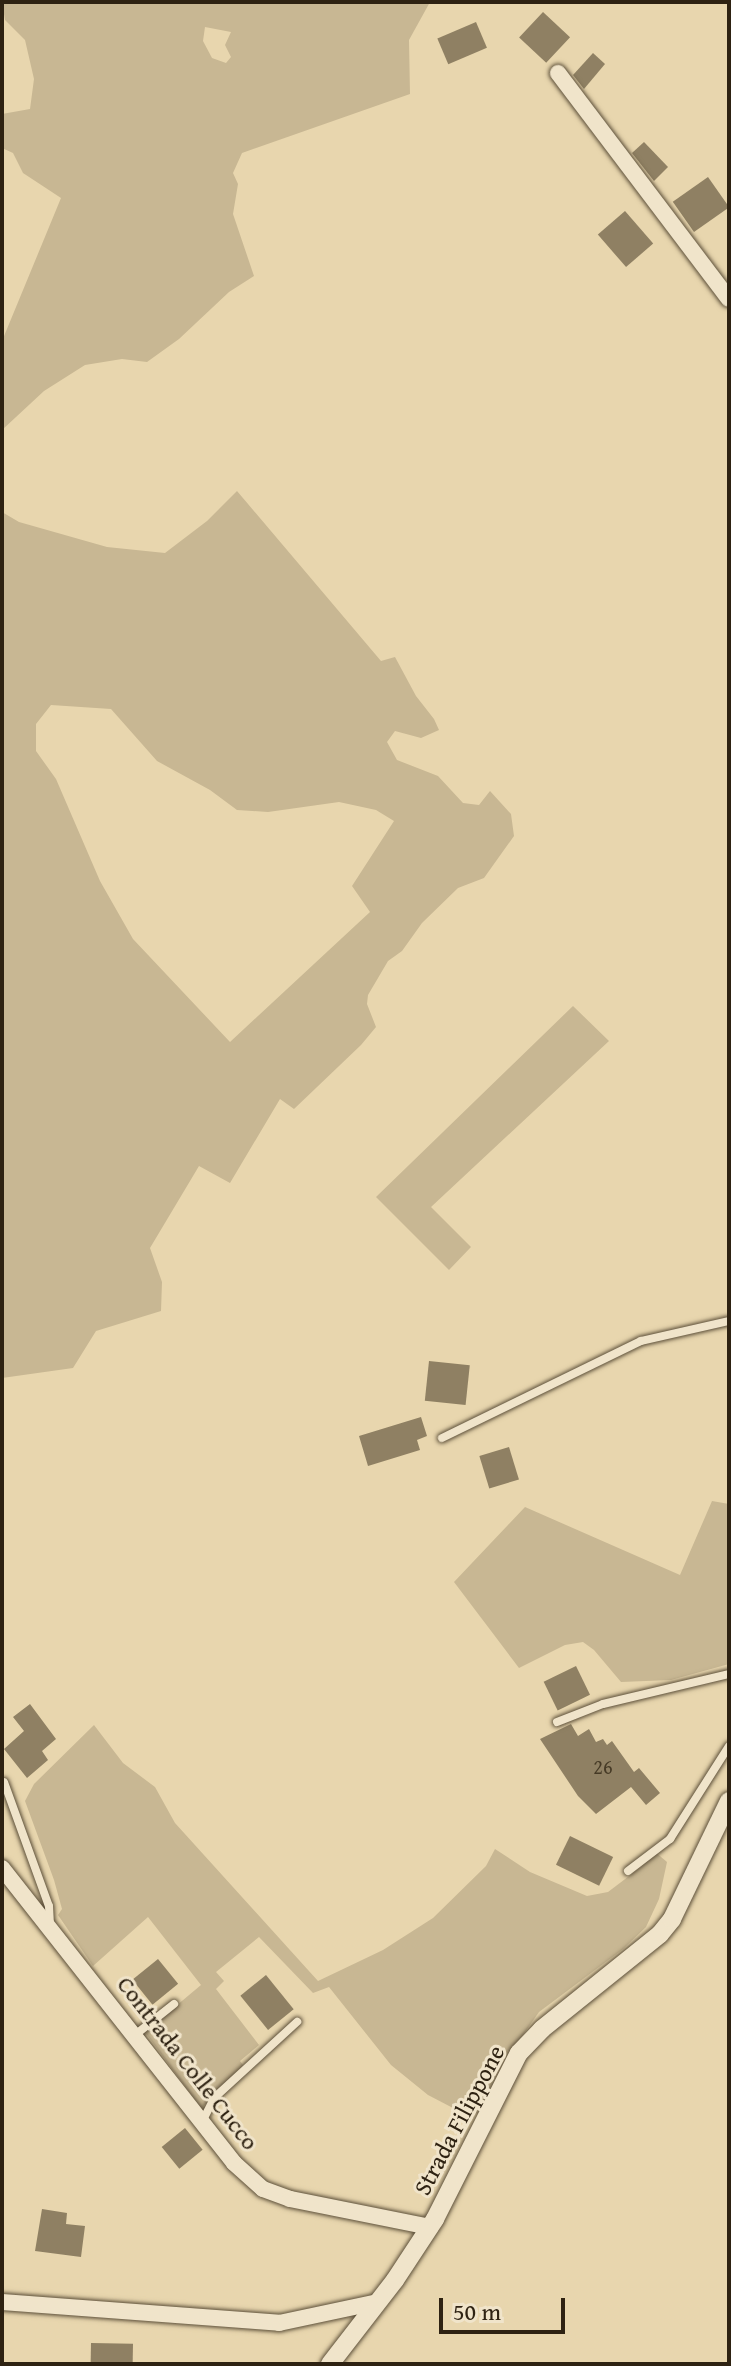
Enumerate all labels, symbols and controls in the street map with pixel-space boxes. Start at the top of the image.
house number: 26 [593,1754,613,1778]
street label: Contrada Colle Cucco [111,1970,265,2156]
street label: Strada Filippone [407,2040,511,2200]
scale bar [443,2282,569,2332]
text: 50 m [453,2294,501,2329]

